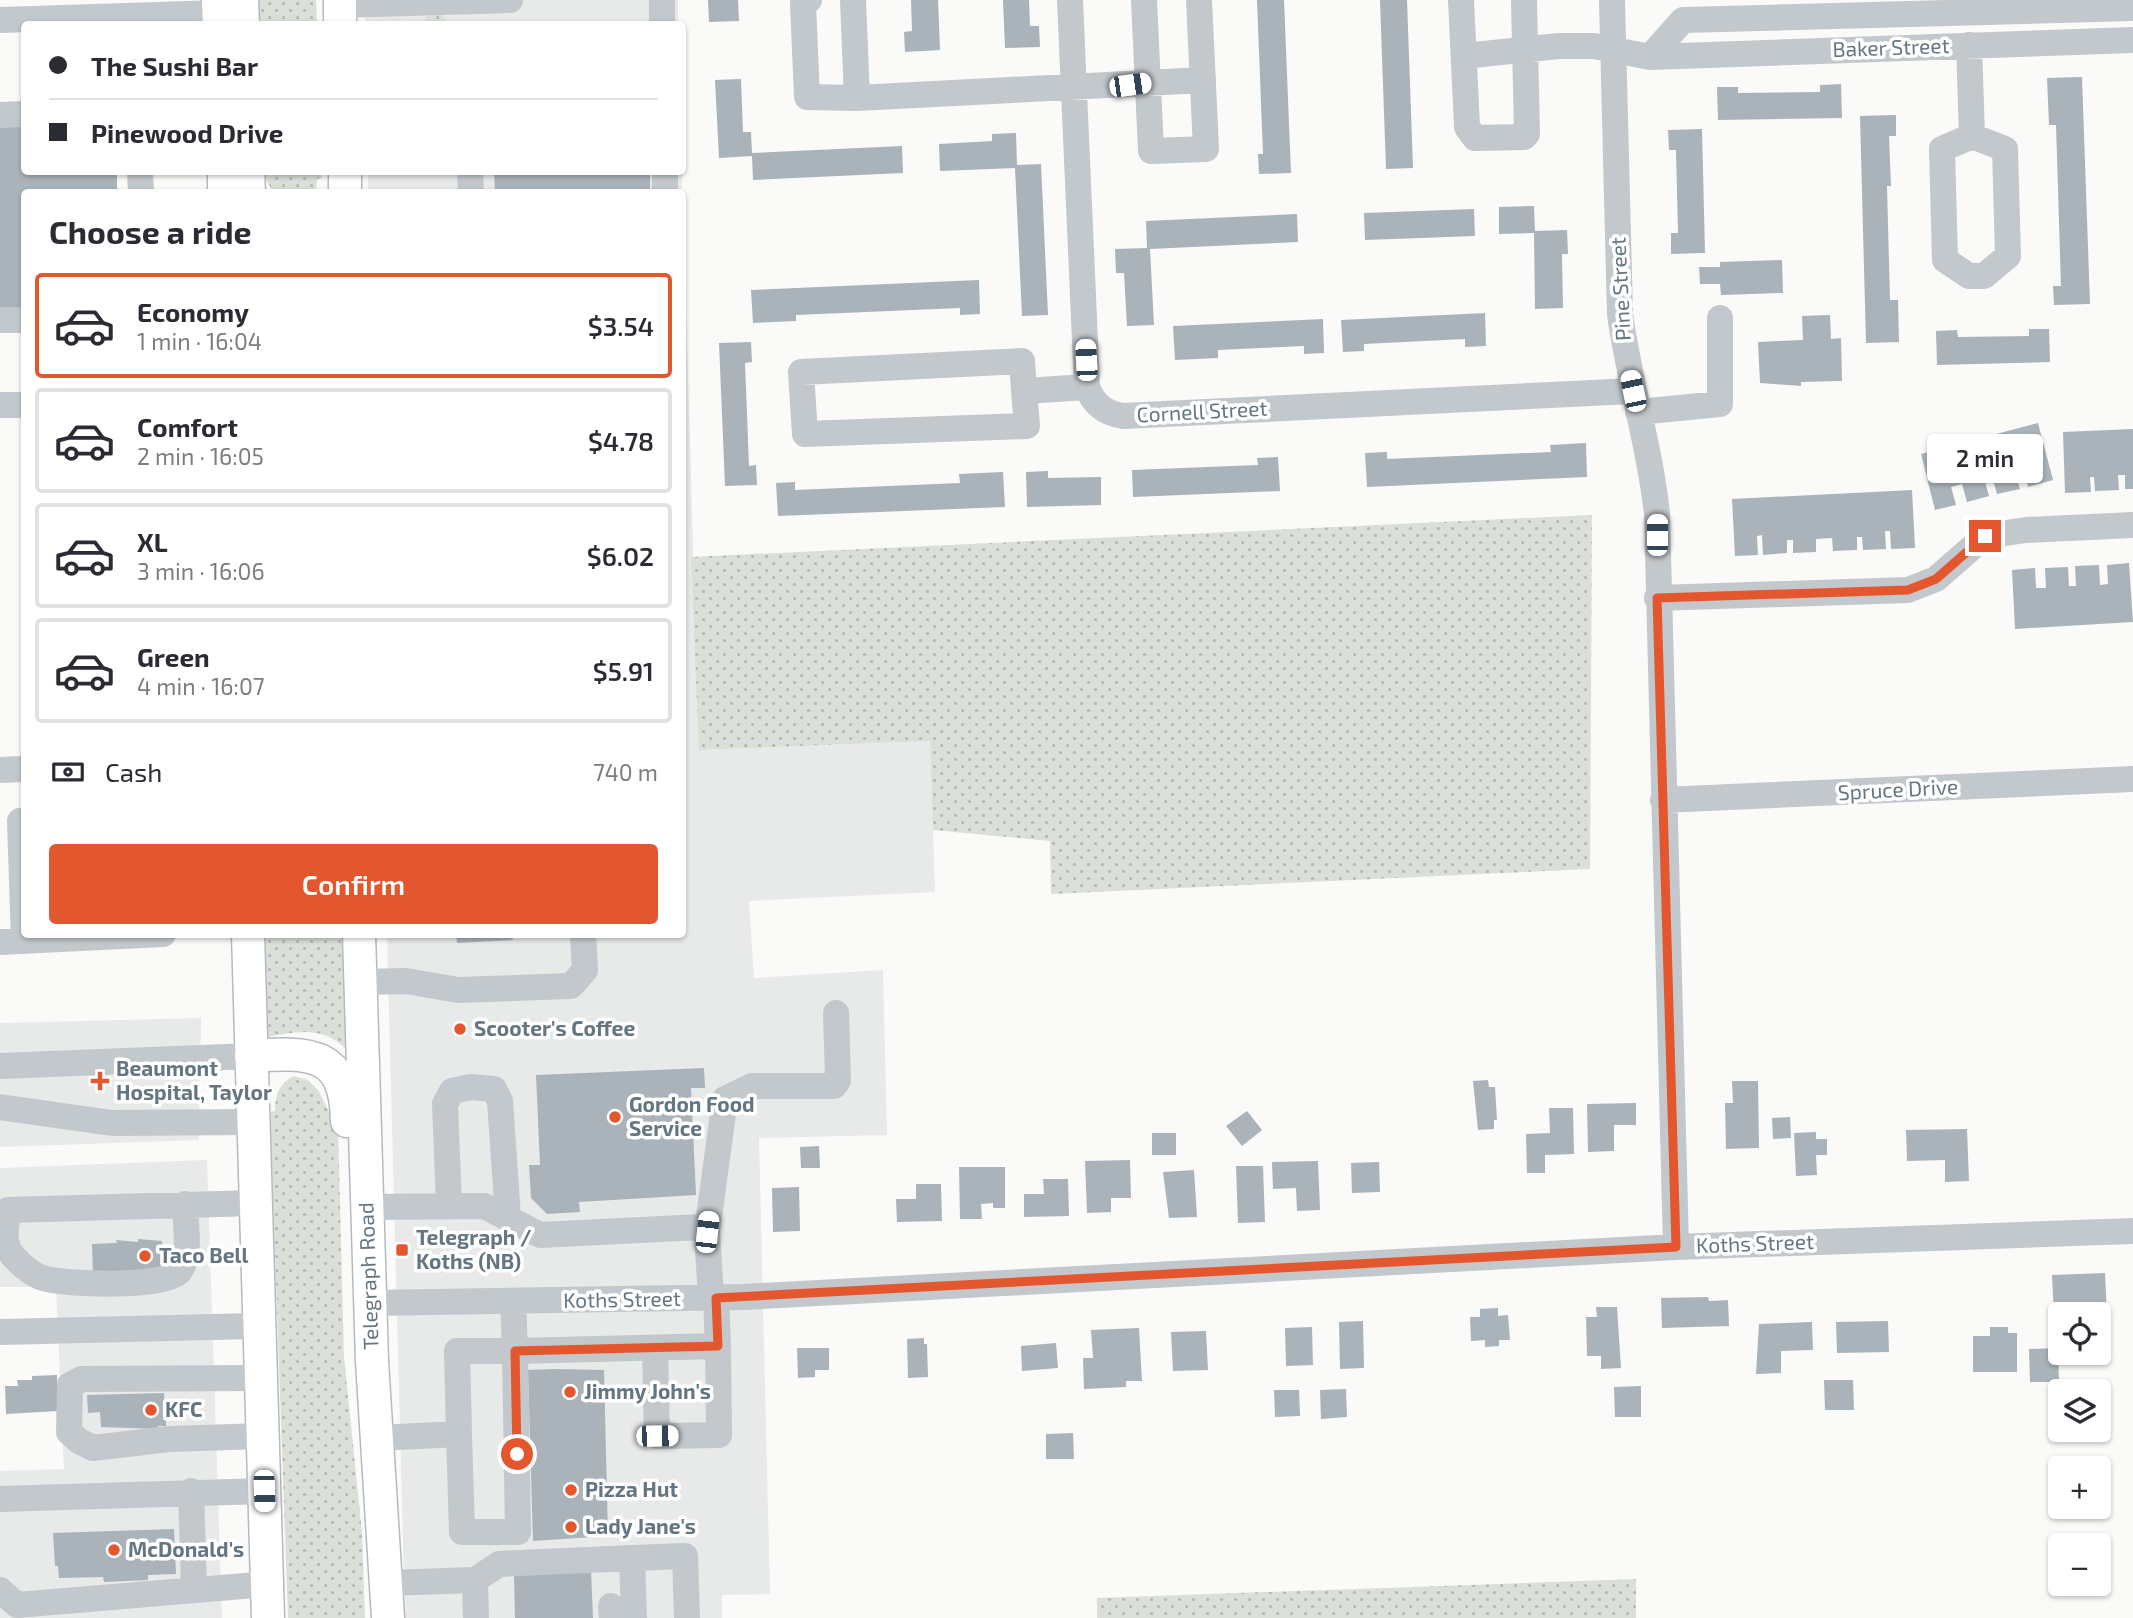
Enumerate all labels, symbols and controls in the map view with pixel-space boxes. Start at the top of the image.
street label: Baker Street [1832,32,1950,61]
text: The Sushi Bar [91,50,258,81]
car [1108,72,1153,98]
text: Pinewood Drive [91,117,283,148]
text: Choose a ride [49,212,252,250]
street label: Pine Street [1604,236,1635,342]
icon: car [53,294,116,357]
text: Economy [137,296,249,327]
text: $3.54 [588,310,654,341]
text: 1 min · 16:04 [137,327,262,355]
car [1075,338,1098,382]
car [1619,368,1648,414]
street label: Cornell Street [1136,395,1268,426]
icon: car [53,409,116,472]
text: Comfort [137,411,238,442]
text: $4.78 [588,425,654,456]
callout: 2 min [1927,434,2043,484]
text: 2 min · 16:05 [137,442,264,470]
text: 2 min [1956,444,2014,472]
car [1647,514,1668,556]
route end [1969,520,2001,552]
icon: car [53,524,116,587]
text: XL [137,526,168,557]
text: $6.02 [587,540,654,571]
text: 3 min · 16:06 [137,557,265,585]
icon: car [53,639,116,702]
text: Green [137,641,210,672]
text: $5.91 [593,655,654,686]
text: 4 min · 16:07 [137,672,265,700]
icon: cash [49,753,87,791]
text: Cash [105,756,162,787]
text: 740 m [593,758,658,786]
street label: Spruce Drive [1837,773,1959,804]
button: Confirm [49,844,658,924]
place label: Scooter's Coffee [474,1015,635,1040]
marker: Scooter's Coffee [452,1021,468,1037]
place label: Beaumont Hospital, Taylor [116,1055,272,1105]
marker: Beaumont Hospital, Taylor [90,1071,110,1091]
place label: Gordon Food Service [629,1091,755,1140]
marker: Gordon Food Service [607,1109,623,1125]
street label: Telegraph Road [352,1202,383,1350]
car [695,1210,720,1254]
place label: Telegraph / Koths (NB) [416,1224,532,1273]
street label: Koths Street [1696,1228,1814,1257]
place label: Taco Bell [159,1242,248,1267]
marker: Telegraph / Koths (NB) [394,1242,410,1258]
marker: Taco Bell [137,1248,153,1264]
street label: Koths Street [563,1285,681,1312]
map controls [2048,1302,2111,1596]
button: locate [2048,1302,2111,1365]
place label: Jimmy John's [584,1378,711,1404]
button: layers [2048,1379,2111,1442]
marker: Jimmy John's [562,1384,578,1400]
place label: KFC [165,1396,202,1421]
marker: KFC [143,1402,159,1418]
car [636,1425,679,1447]
route start [501,1438,533,1470]
button: + [2048,1456,2111,1519]
car [253,1470,276,1512]
place label: Pizza Hut [585,1476,678,1501]
marker: Pizza Hut [563,1482,579,1498]
place label: Lady Jane's [585,1513,696,1539]
marker: Lady Jane's [563,1519,579,1535]
button: − [2048,1533,2111,1596]
place label: McDonald's [128,1536,244,1561]
marker: McDonald's [106,1542,122,1558]

